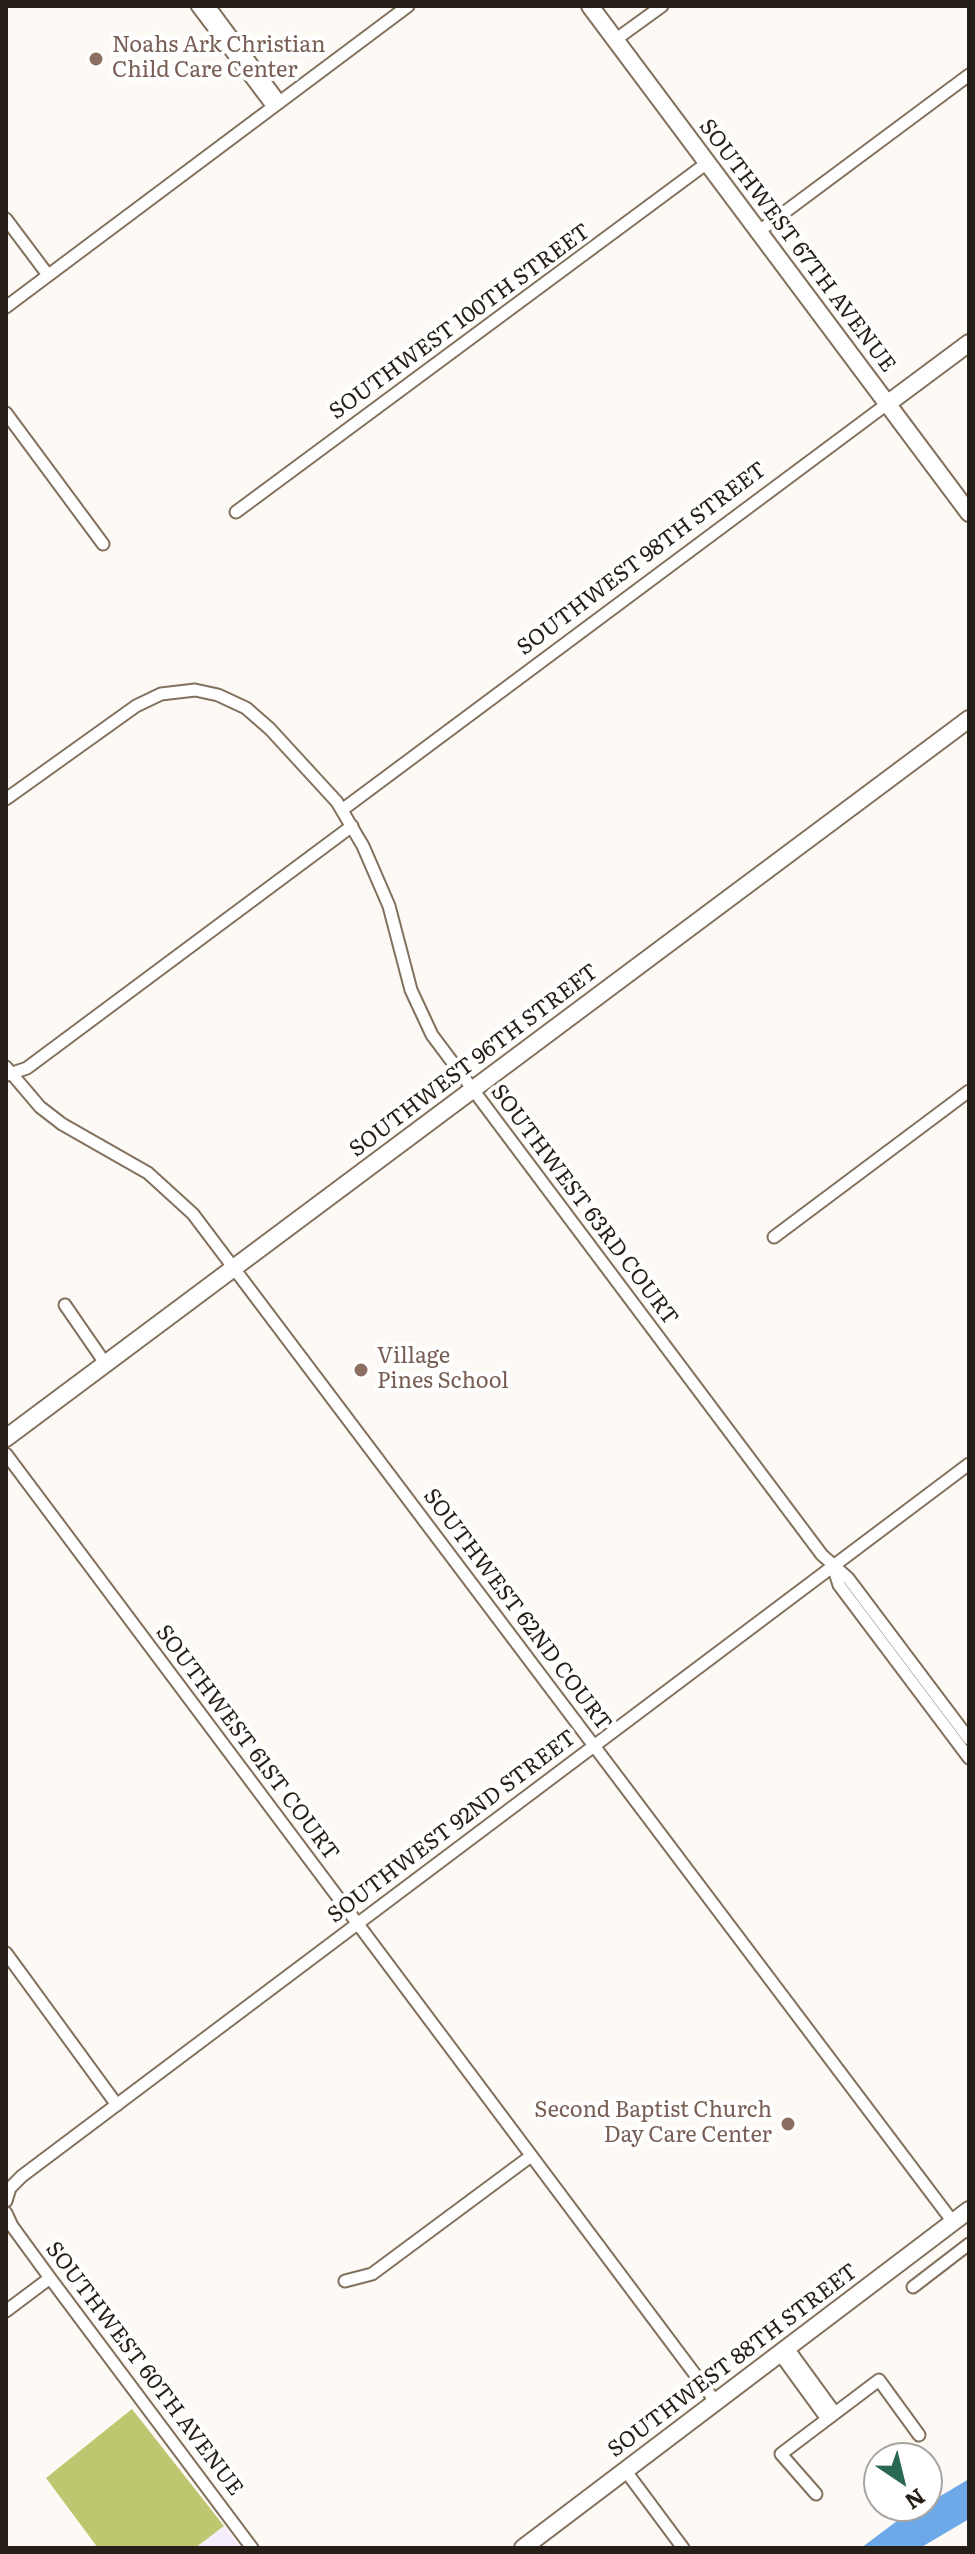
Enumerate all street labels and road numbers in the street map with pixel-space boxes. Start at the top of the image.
street label: SOUTHWEST 67TH AVENUE [693,114,901,378]
street label: SOUTHWEST 100TH STREET [325,219,595,425]
street label: SOUTHWEST 98TH STREET [512,457,772,661]
street label: SOUTHWEST 96TH STREET [344,959,604,1163]
street label: SOUTHWEST 63RD COURT [485,1079,683,1331]
street label: SOUTHWEST 62ND COURT [417,1484,617,1736]
street label: SOUTHWEST 61ST COURT [150,1620,344,1866]
street label: SOUTHWEST 92ND STREET [323,1725,581,1929]
street label: SOUTHWEST 60TH AVENUE [40,2237,248,2501]
street label: SOUTHWEST 88TH STREET [603,2258,863,2464]

